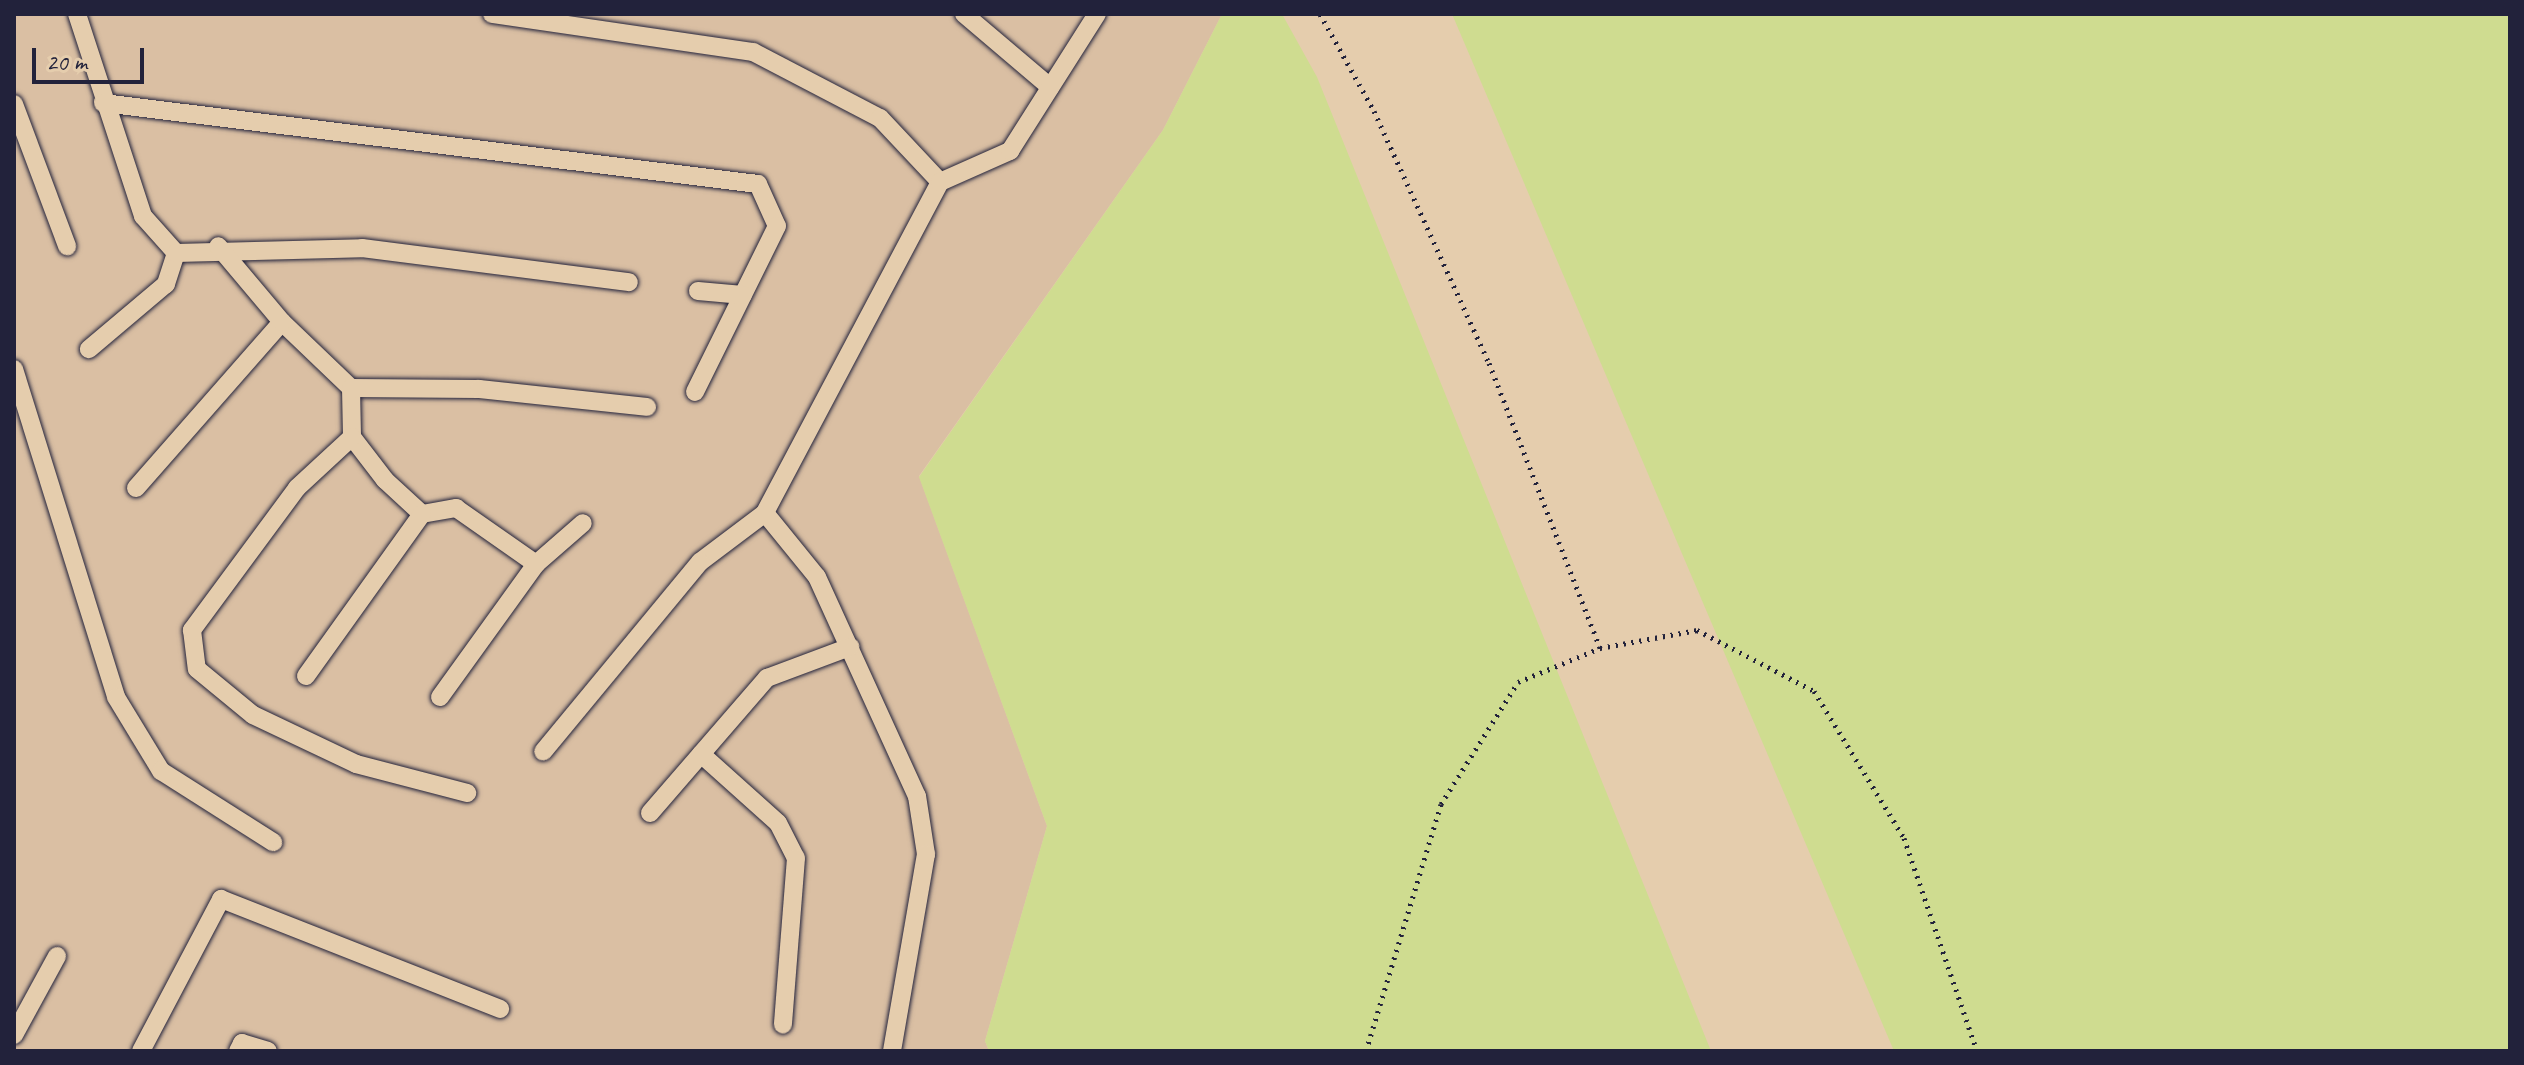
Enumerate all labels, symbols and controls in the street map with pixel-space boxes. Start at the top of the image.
scale bar [36,32,148,82]
text: 20 m [46,47,87,77]

